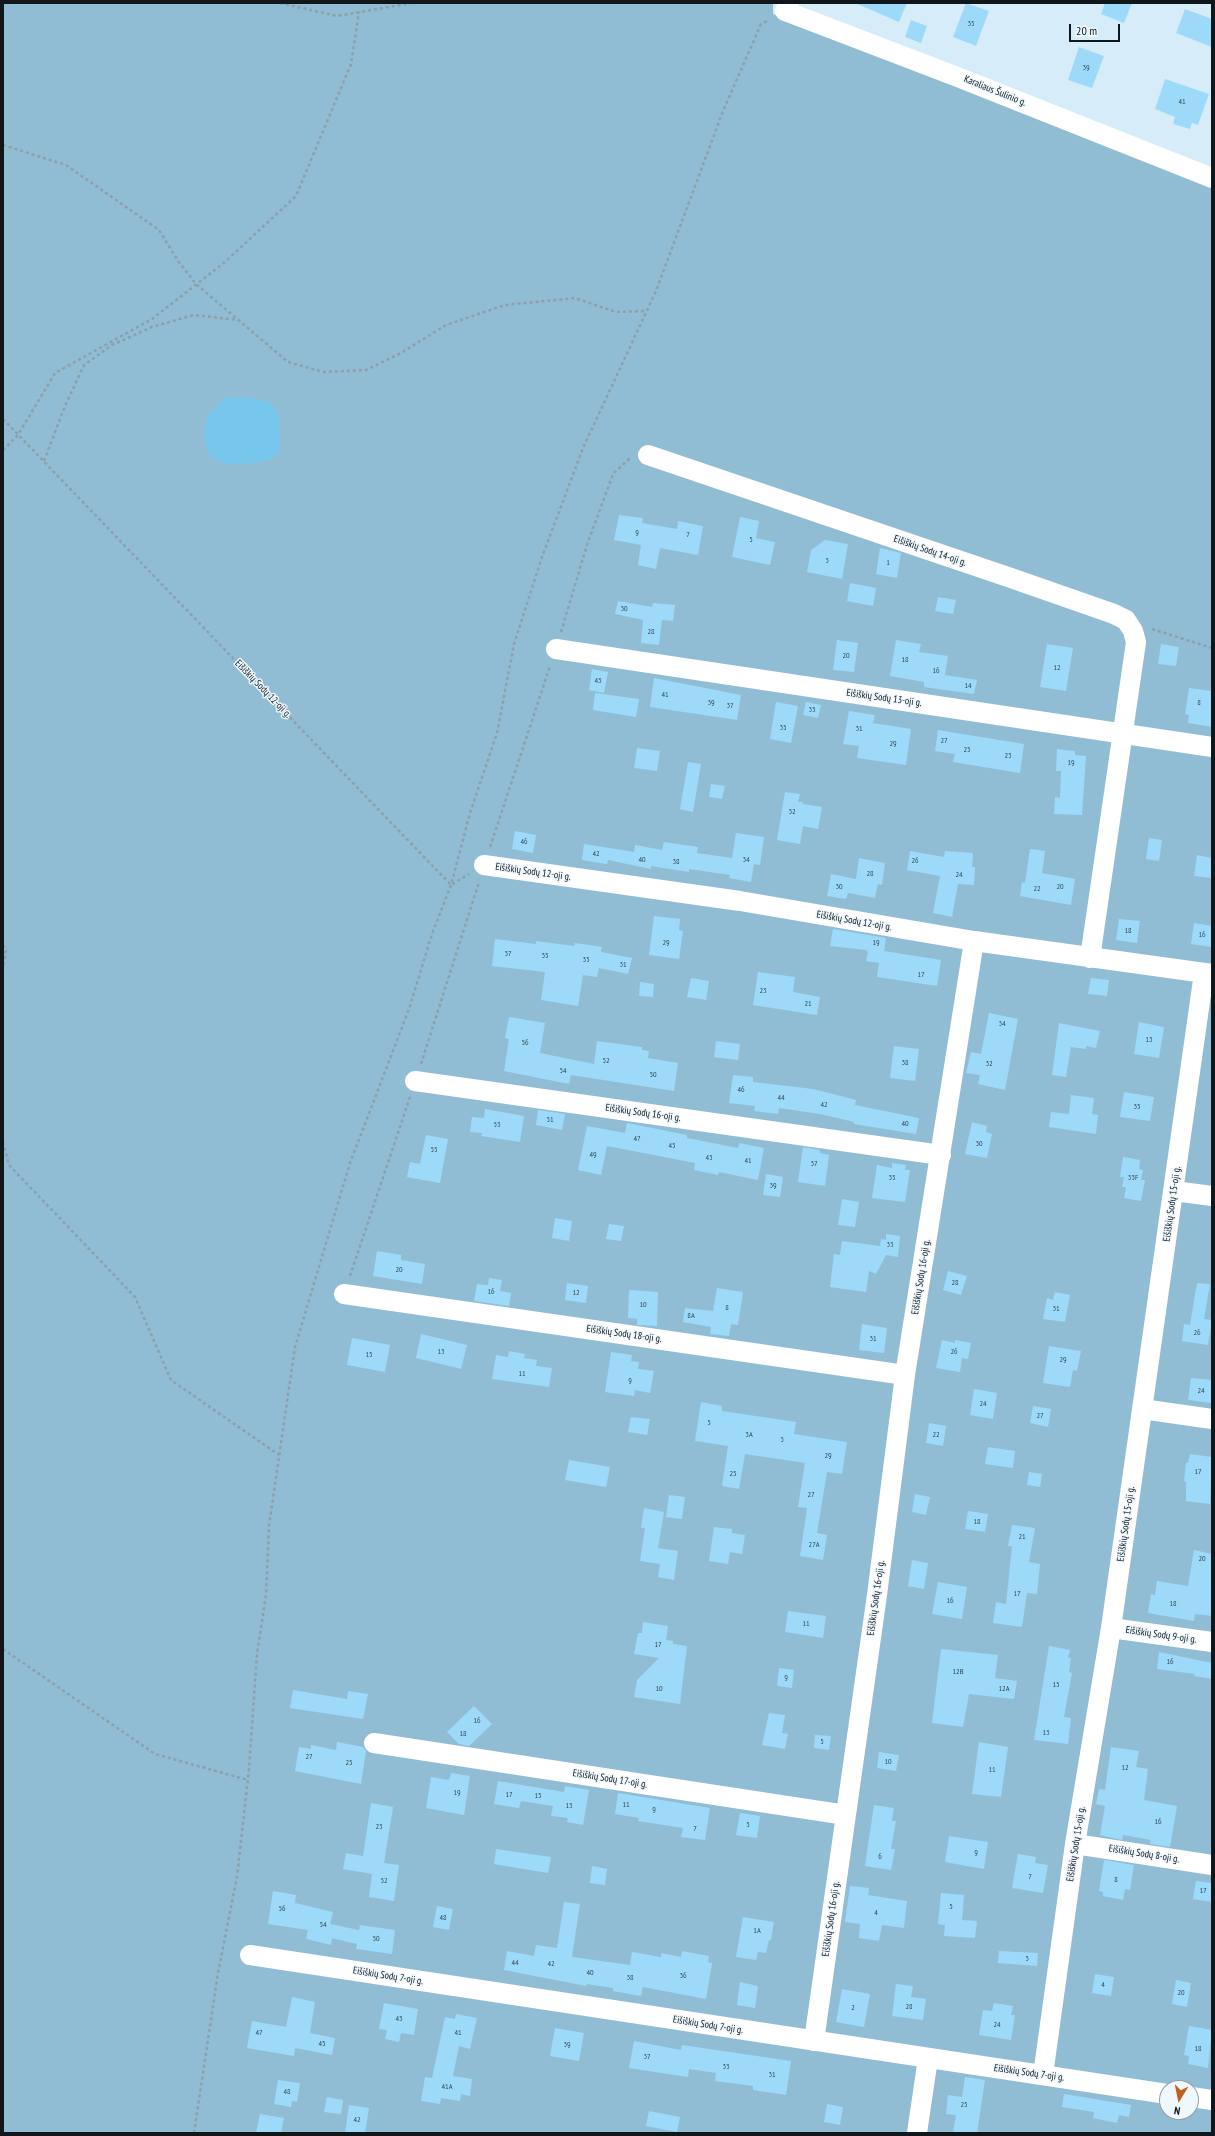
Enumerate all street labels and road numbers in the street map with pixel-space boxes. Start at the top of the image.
street label: Karaliaus Šulinio g. [962,73,1028,109]
street label: Eišiškių Sodų 14-oji g. [892,533,968,569]
street label: Eišiškių Sodų 12-oji g. [232,657,294,721]
street label: Eišiškių Sodų 13-oji g. [846,687,922,709]
street label: Eišiškių Sodų 12-oji g. [495,861,571,883]
street label: Eišiškių Sodų 12-oji g. [816,908,892,934]
street label: Eišiškių Sodų 16-oji g. [605,1102,681,1124]
street label: Eišiškių Sodų 15-oji g. [1161,1166,1183,1242]
street label: Eišiškių Sodų 16-oji g. [909,1238,933,1316]
street label: Eišiškių Sodų 18-oji g. [586,1323,662,1345]
street label: Eišiškių Sodų 15-oji g. [1115,1486,1137,1562]
street label: Eišiškių Sodų 16-oji g. [865,1560,887,1636]
street label: Eišiškių Sodų 9-oji g. [1125,1624,1197,1646]
street label: Eišiškių Sodų 17-oji g. [572,1767,648,1791]
street label: Eišiškių Sodų 15-oji g. [1064,1805,1088,1883]
street label: Eišiškių Sodų 8-oji g. [1108,1842,1180,1866]
street label: Eišiškių Sodų 16-oji g. [820,1881,842,1957]
street label: Eišiškių Sodų 7-oji g. [352,1965,424,1987]
street label: Eišiškių Sodų 7-oji g. [672,2014,744,2036]
street label: Eišiškių Sodų 7-oji g. [993,2062,1065,2084]

